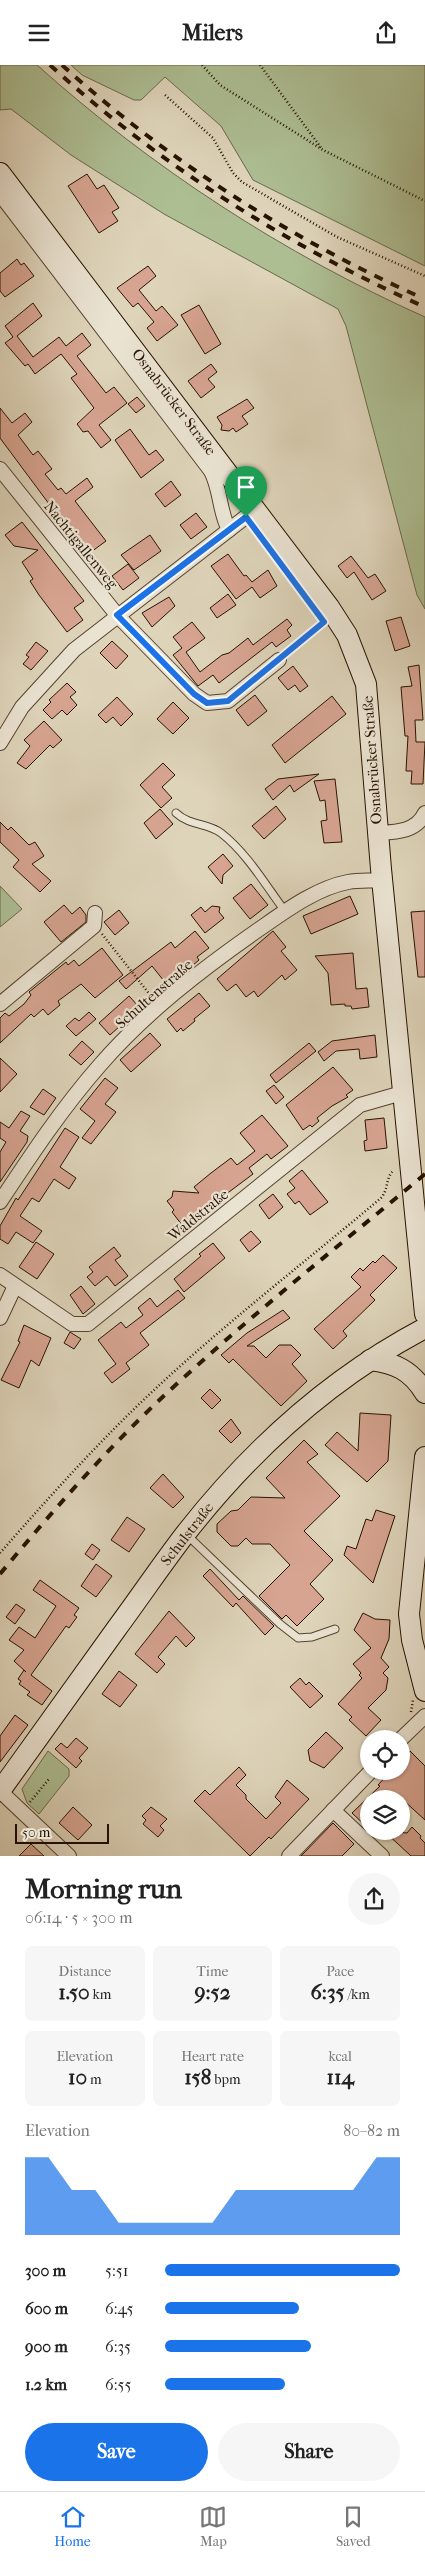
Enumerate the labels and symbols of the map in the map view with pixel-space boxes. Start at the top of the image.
street label: Osnabrücker Straße [128,345,220,459]
pin [225,466,267,517]
street label: Nachtigallenweg [40,497,123,593]
street label: Osnabrücker Straße [358,695,385,825]
street label: Schultenstraße [112,955,197,1032]
street label: Waldstraße [163,1185,232,1246]
street label: Schulstraße [157,1498,218,1569]
scale bar [15,1821,109,1844]

